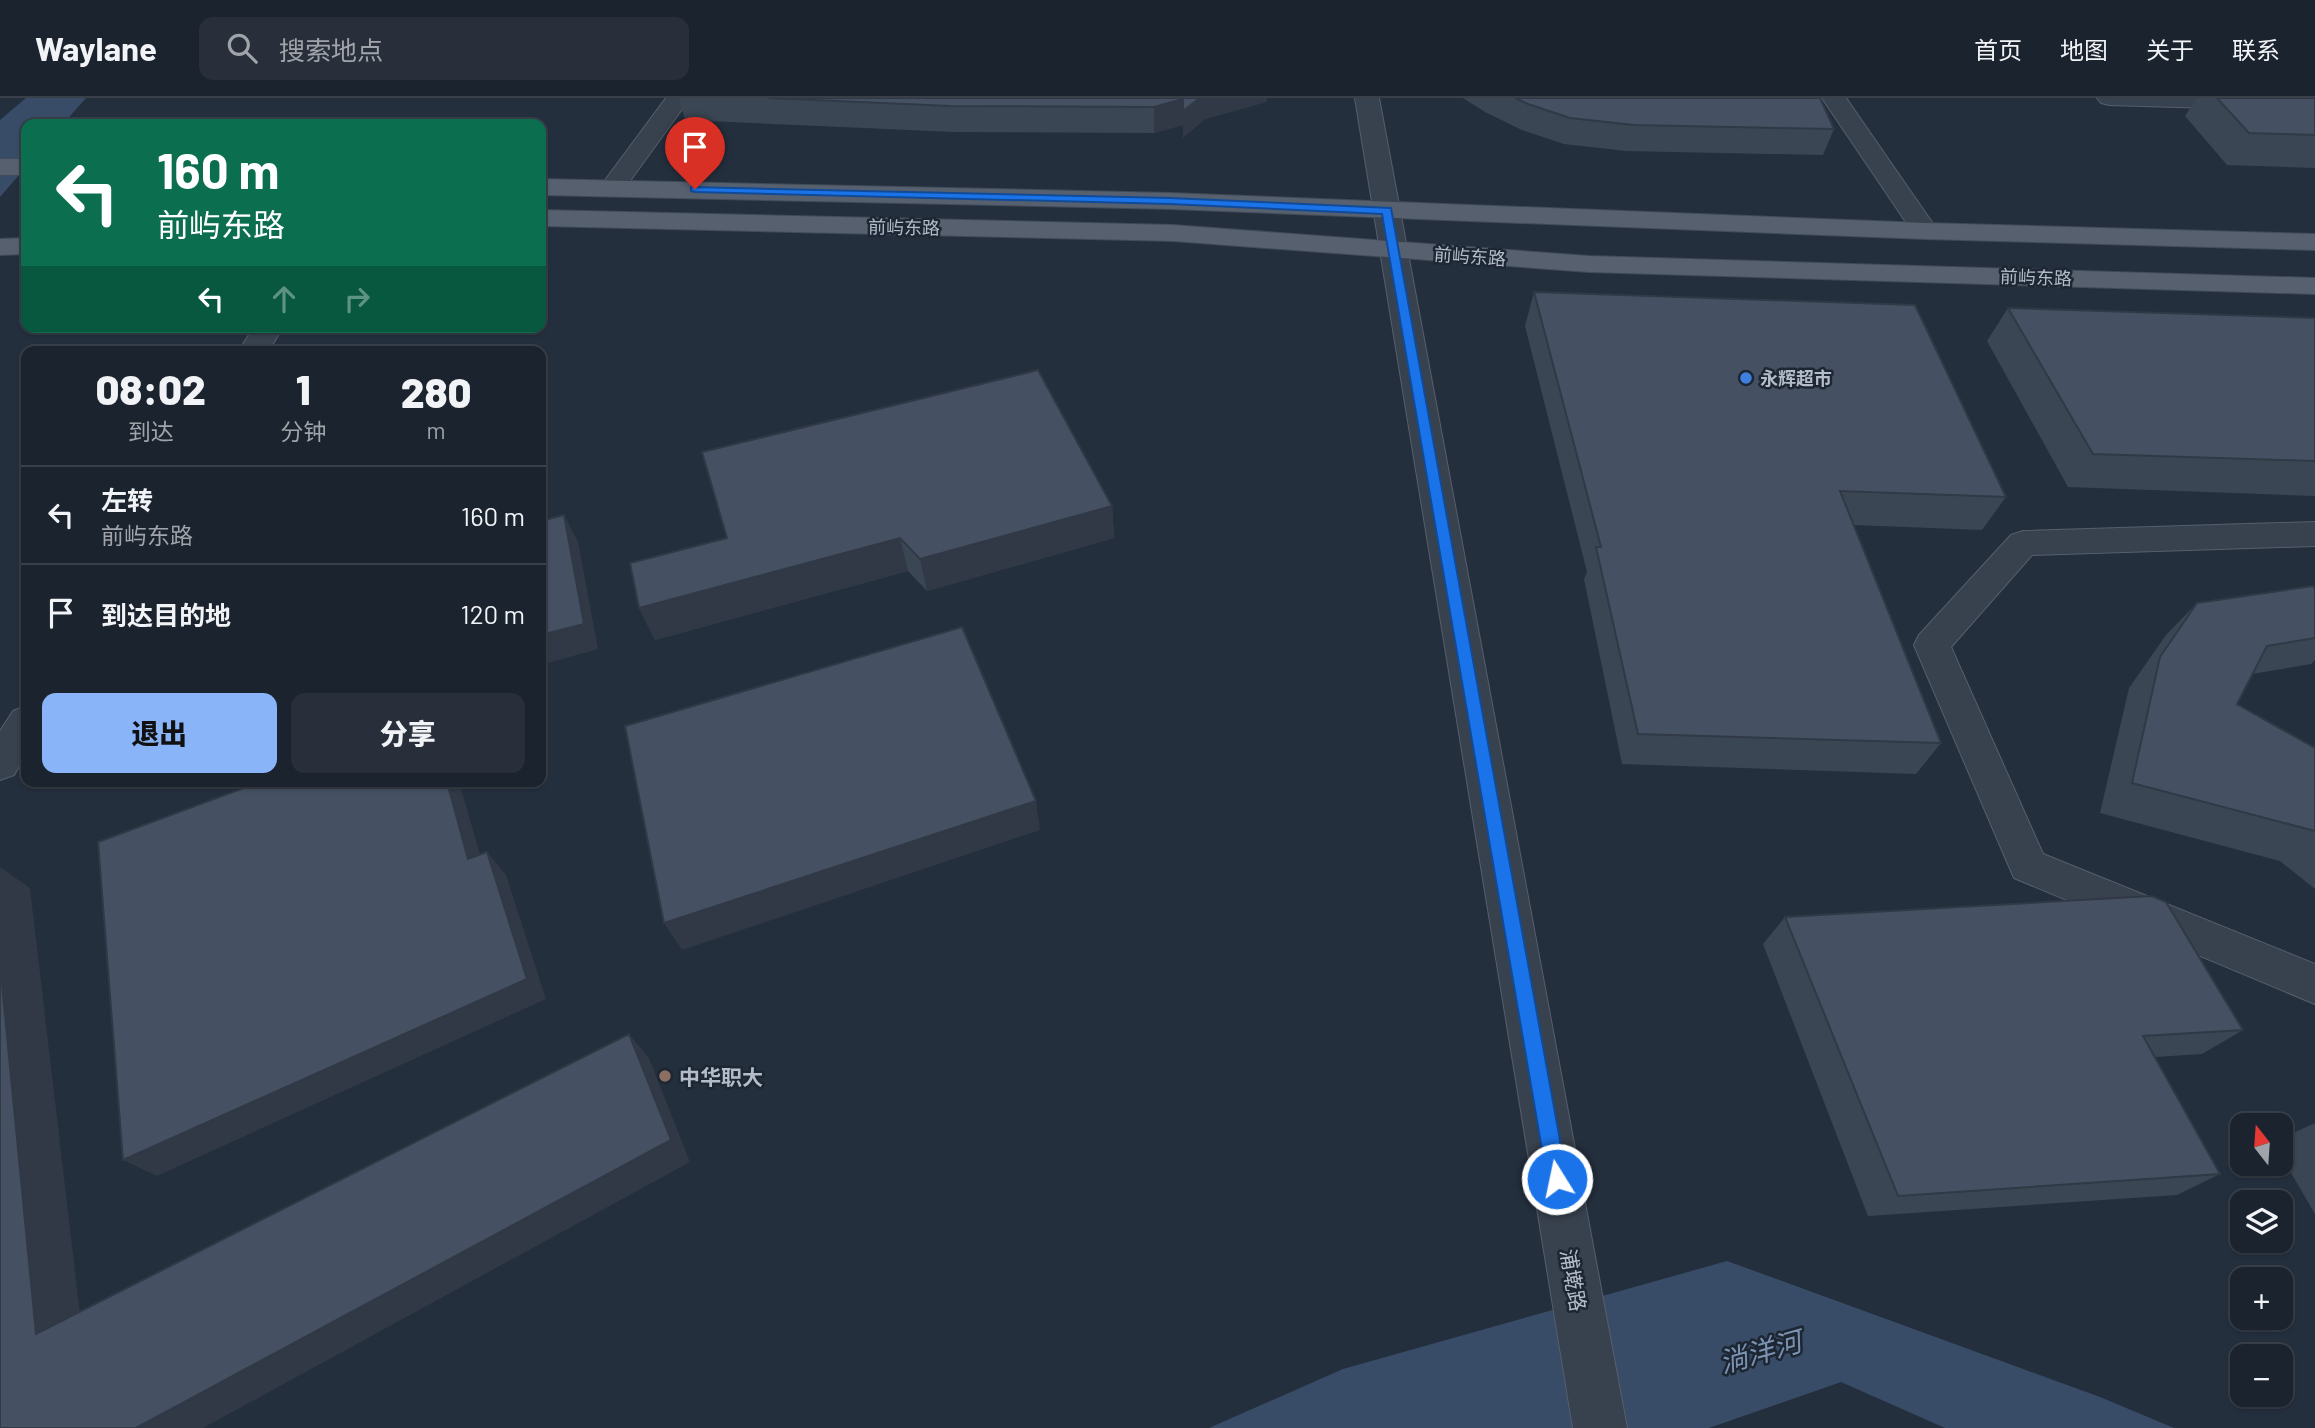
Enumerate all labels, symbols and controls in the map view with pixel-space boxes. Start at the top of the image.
search box [199,17,689,80]
text: Waylane [35,28,157,68]
icon: search [223,29,261,67]
text: 搜索地点 [279,34,383,65]
text: 首页 [1974,35,2022,64]
text: 地图 [2060,35,2108,64]
text: 关于 [2146,35,2194,64]
text: 联系 [2232,35,2280,64]
pin [665,117,725,189]
icon: arrive [676,128,714,166]
text: 160 m [157,140,279,199]
icon: left [42,147,133,238]
text: 前屿东路 [157,205,285,243]
street label: 前屿东路 [868,215,940,239]
street label: 前屿东路 [1433,243,1507,269]
street label: 前屿东路 [2000,265,2072,289]
icon: left [192,280,230,318]
icon: ahead [265,280,303,318]
icon: right [338,280,376,318]
text: 08:02 [95,363,206,413]
text: 1 [296,363,311,413]
text: 280 [401,366,472,416]
place label: 永辉超市 [1760,367,1832,389]
marker: 永辉超市 [1738,370,1754,386]
text: m [427,416,446,444]
text: 到达 [128,417,174,445]
text: 分钟 [280,417,326,445]
text: 左转 [101,484,153,515]
icon: left [42,496,80,534]
text: 160 m [461,500,525,531]
text: 前屿东路 [101,521,193,549]
icon: arrive [42,594,80,632]
text: 120 m [461,598,525,629]
text: 到达目的地 [101,599,231,630]
button: 退出 [42,693,277,773]
button: 分享 [291,693,525,773]
place label: 中华职大 [679,1064,763,1089]
marker: 中华职大 [657,1068,673,1084]
north arrow [2230,1113,2292,1176]
map controls [2230,1113,2293,1407]
position arrow [1520,1142,1594,1216]
button: layers [2230,1190,2293,1253]
street label: 浦墘路 [1556,1247,1592,1313]
button: + [2230,1267,2293,1330]
water label: 淌洋河 [1715,1322,1810,1379]
button: − [2230,1344,2293,1407]

